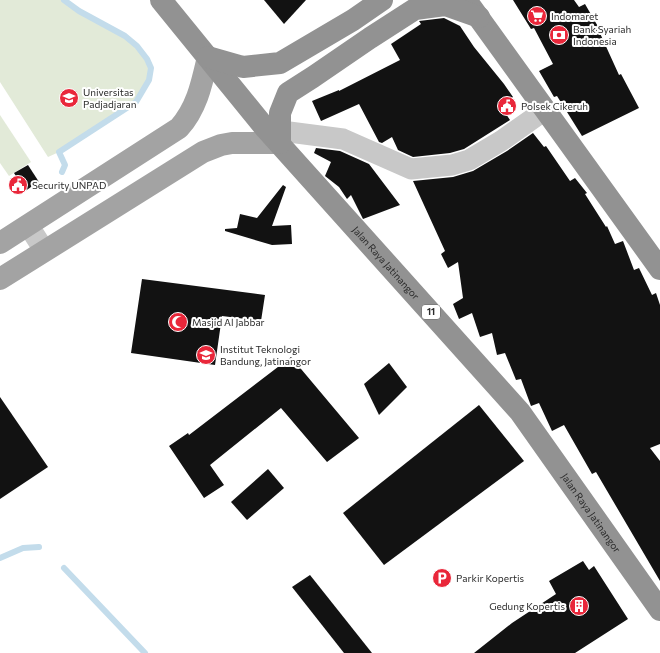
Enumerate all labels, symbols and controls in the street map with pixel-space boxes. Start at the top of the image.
supermarket icon: Indomaret [526,5,548,27]
place label: Indomaret [551,10,598,22]
place label: Bank Syariah Indonesia [573,23,631,47]
bank icon: Bank Syariah Indonesia [548,24,570,46]
place label: Universitas Padjadjaran [83,86,136,110]
school or university icon: Universitas Padjadjaran [58,87,80,109]
public building icon: Polsek Cikeruh [496,95,518,117]
place label: Polsek Cikeruh [521,100,588,112]
public building icon: Security UNPAD [7,174,29,196]
place label: Security UNPAD [32,179,106,191]
street label: Jalan Raya Jatinangor [350,224,422,302]
road number: 11 [422,305,440,319]
mosque icon: Masjid Al Jabbar [167,311,189,333]
place label: Masjid Al Jabbar [192,316,265,328]
place label: Institut Teknologi Bandung, Jatinangor [220,343,311,367]
school or university icon: Institut Teknologi Bandung, Jatinangor [195,344,217,366]
street label: Jalan Raya Jatinangor [559,471,623,555]
parking icon: Parkir Kopertis [431,567,453,589]
place label: Parkir Kopertis [456,572,525,584]
building icon: Gedung Kopertis [568,595,590,617]
place label: Gedung Kopertis [489,600,565,612]

